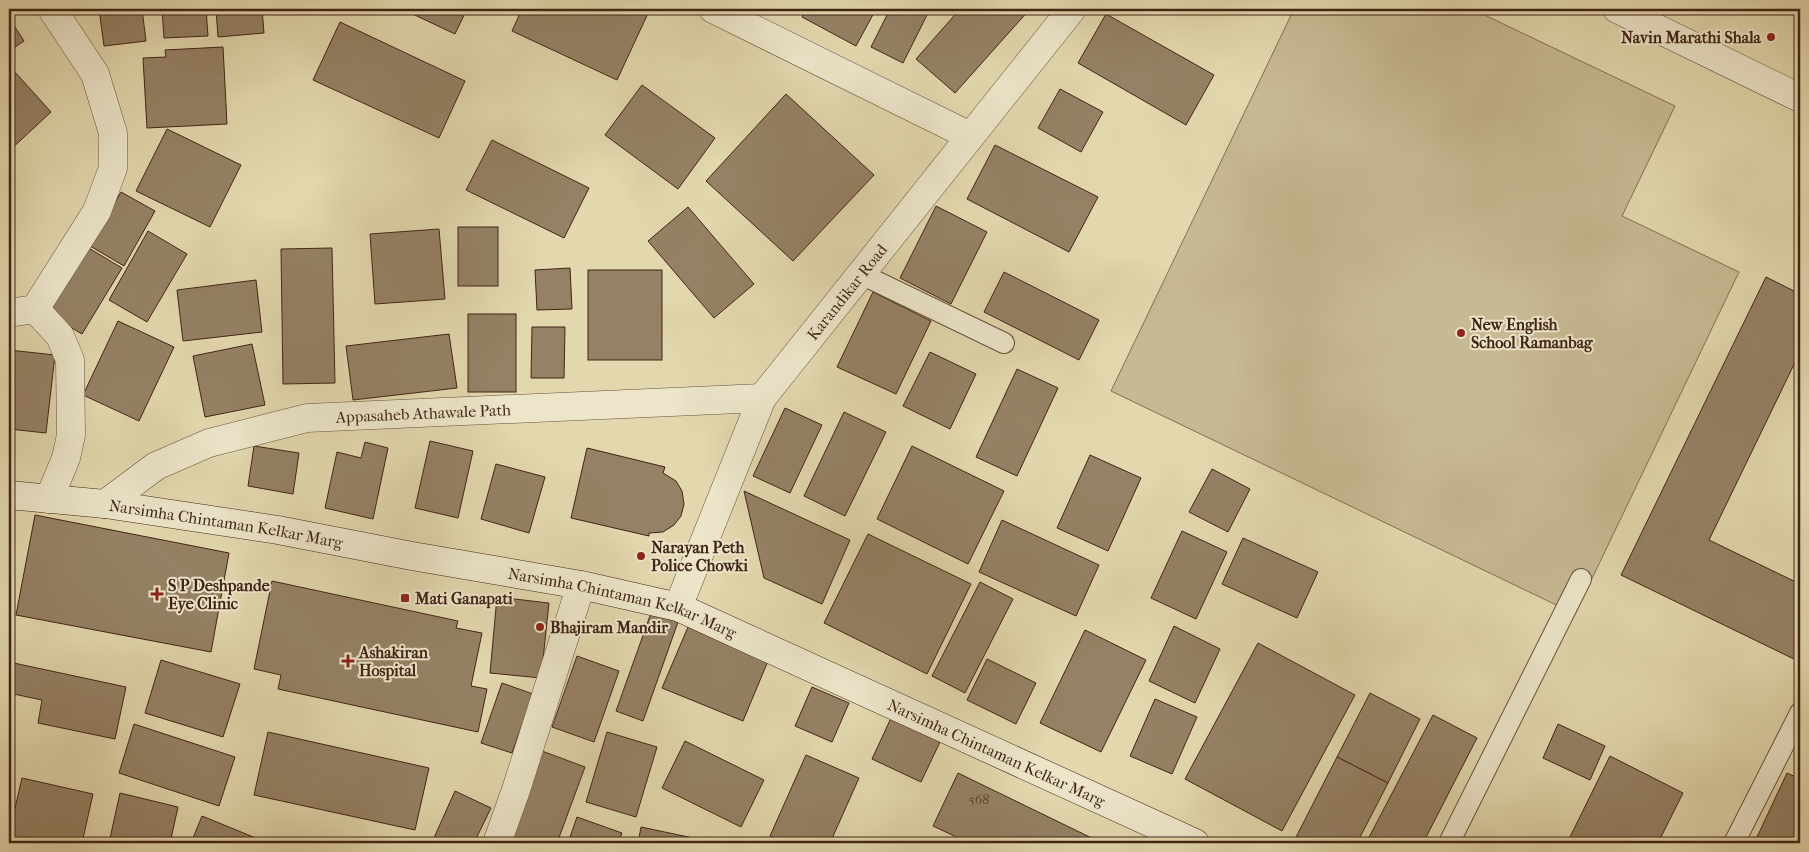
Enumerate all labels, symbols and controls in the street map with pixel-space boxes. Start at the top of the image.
place label: Navin Marathi Shala [1621,28,1762,47]
marker: Navin Marathi Shala [1765,31,1777,43]
street label: Karandikar Road [803,240,891,344]
place label: New English School Ramanbag [1471,315,1593,353]
marker: New English School Ramanbag [1455,327,1467,339]
street label: Appasaheb Athawale Path [334,400,512,426]
street label: Narsimha Chintaman Kelkar Marg [108,495,345,552]
place label: Narayan Peth Police Chowki [651,538,748,575]
marker: Narayan Peth Police Chowki [635,550,647,562]
street label: Narsimha Chintaman Kelkar Marg [507,563,740,642]
place label: S P Deshpande Eye Clinic [168,576,270,614]
marker: S P Deshpande Eye Clinic [150,587,164,601]
place label: Mati Ganapati [414,589,513,609]
marker: Mati Ganapati [399,592,411,604]
place label: Bhajiram Mandir [550,618,669,637]
marker: Bhajiram Mandir [534,621,546,633]
place label: Ashakiran Hospital [358,643,429,681]
marker: Ashakiran Hospital [341,654,355,668]
street label: Narsimha Chintaman Kelkar Marg [885,695,1109,810]
house number: 568 [969,791,989,808]

